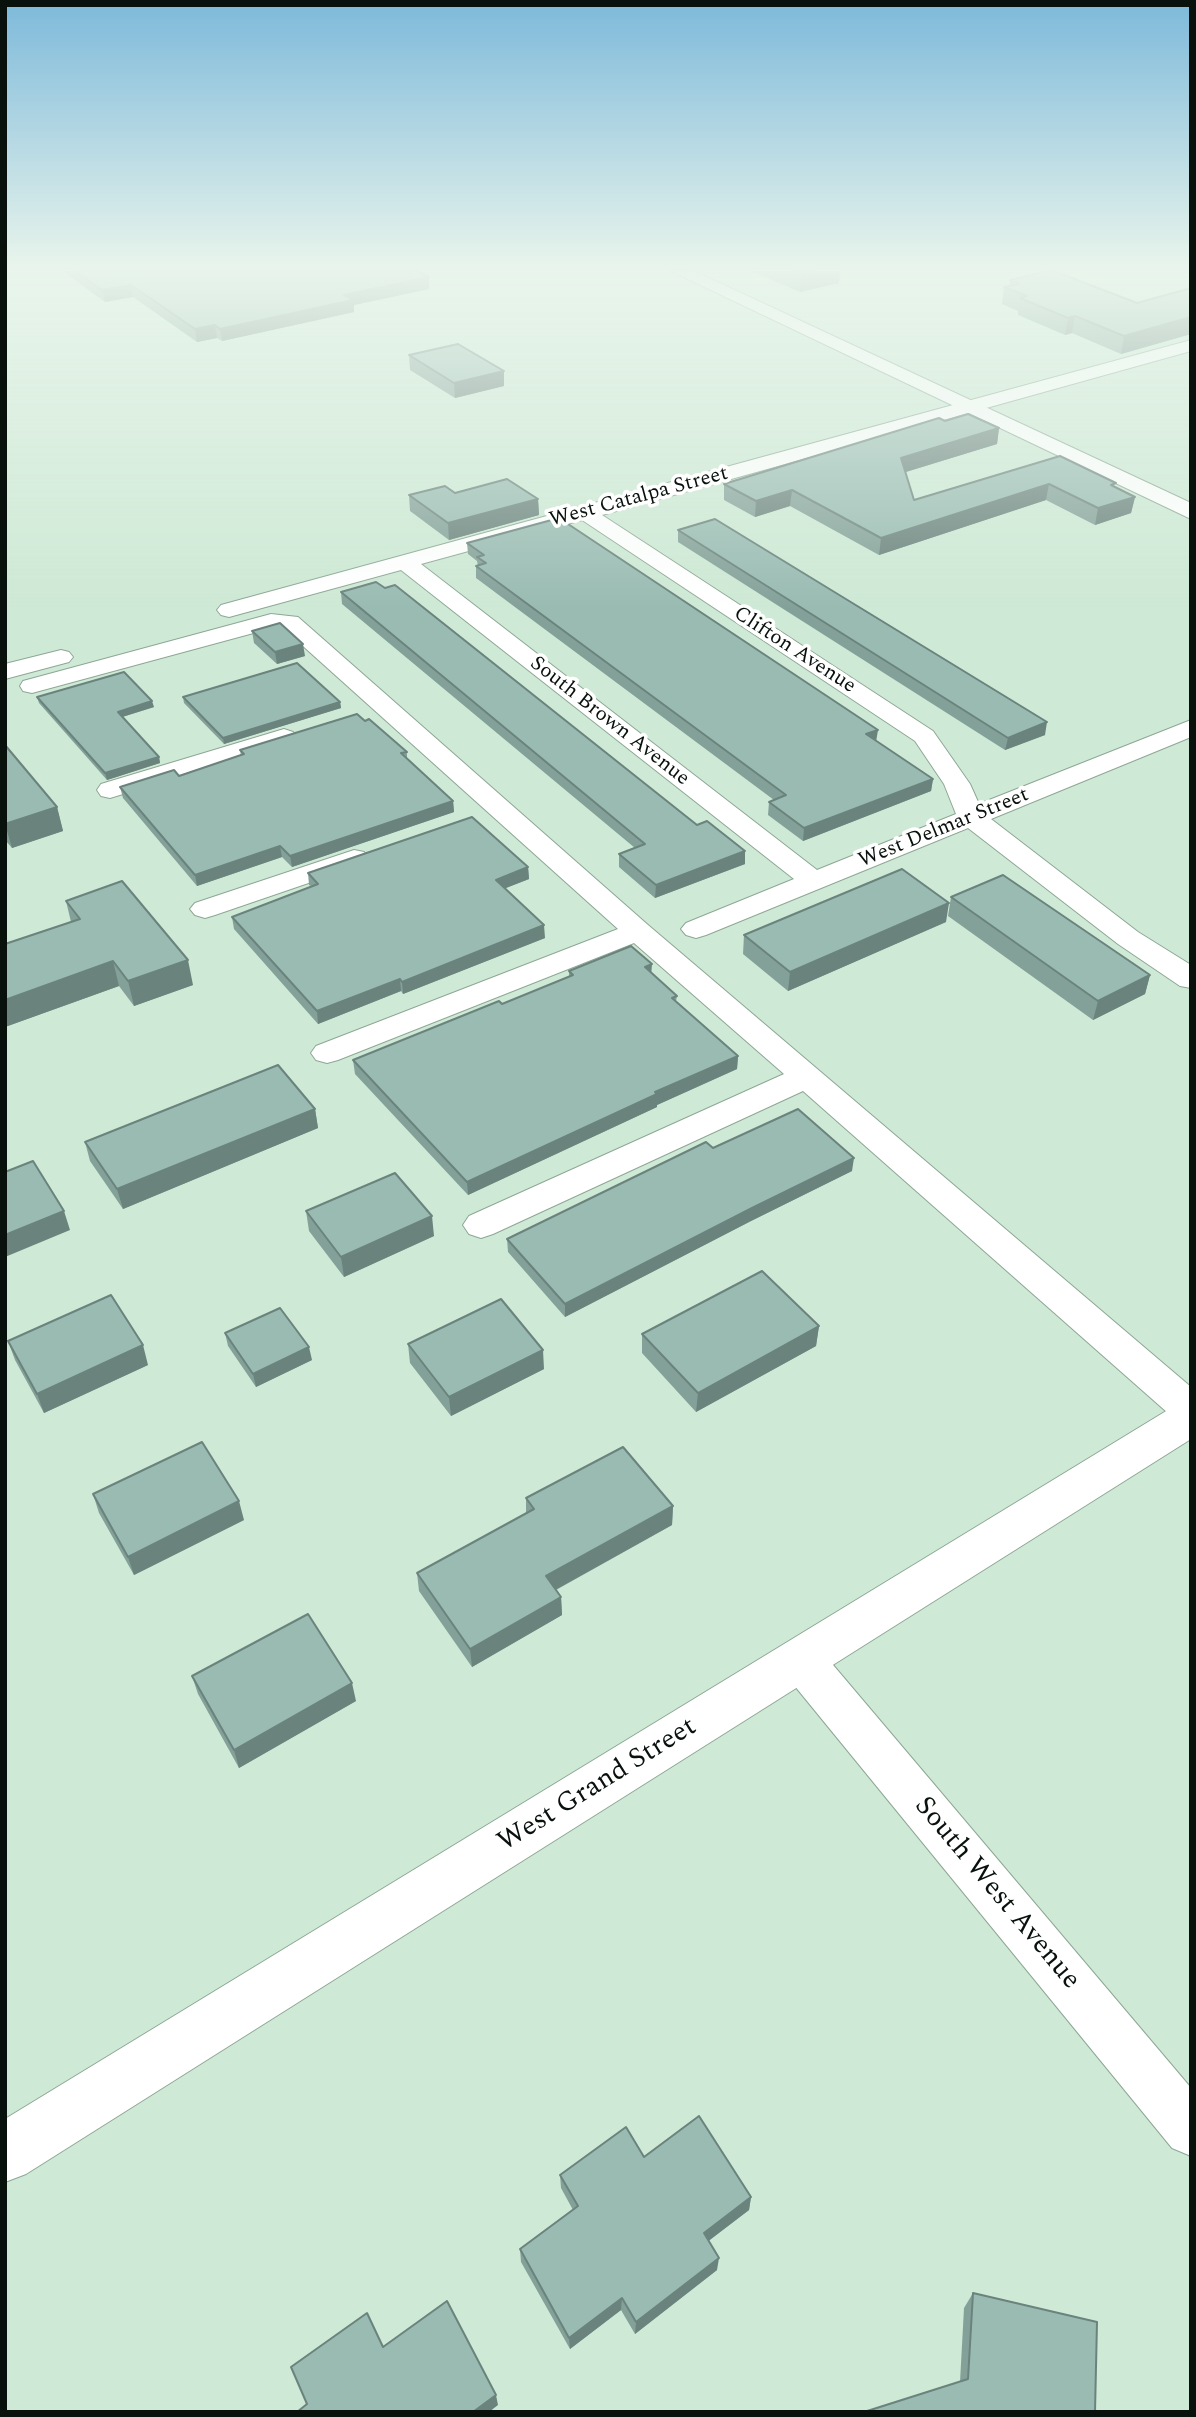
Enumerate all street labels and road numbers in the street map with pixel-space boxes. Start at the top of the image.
street label: West Catalpa Street [547,462,731,534]
street label: Clifton Avenue [728,602,860,700]
street label: South Brown Avenue [524,652,694,792]
street label: West Delmar Street [855,783,1033,875]
street label: West Grand Street [492,1711,704,1861]
street label: South West Avenue [906,1791,1086,1997]

